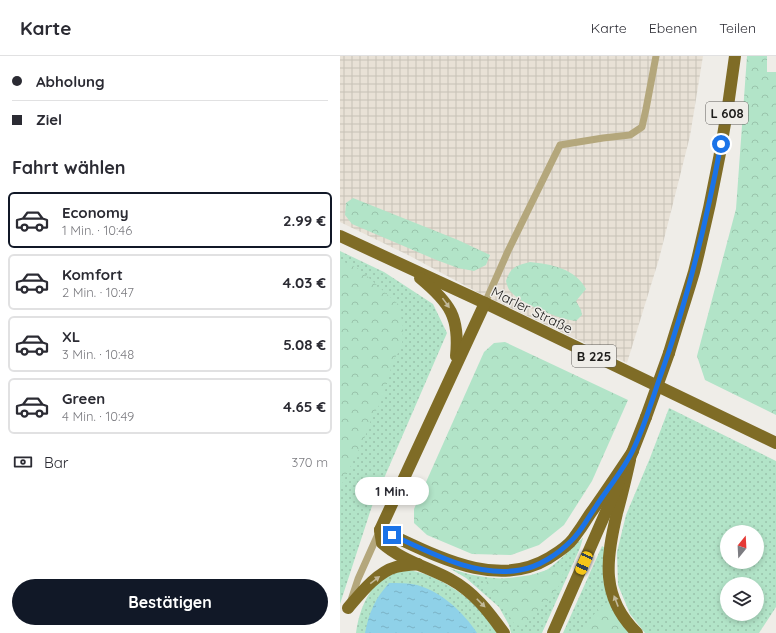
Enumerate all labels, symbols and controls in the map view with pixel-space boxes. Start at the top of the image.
text: Karte [20,16,72,40]
text: Karte [591,19,627,37]
text: Ebenen [649,19,697,37]
text: Teilen [719,19,756,37]
text: Abholung [36,72,104,91]
road number: L 608 [706,102,748,124]
text: Ziel [36,110,62,129]
route start [712,135,730,153]
text: Fahrt wählen [12,156,126,179]
icon: car [14,202,50,238]
text: Economy [62,203,129,222]
text: 2.99 € [283,211,326,230]
text: 1 Min. · 10:46 [62,222,132,238]
icon: car [14,264,50,300]
text: Komfort [62,265,123,284]
text: 4.03 € [283,273,326,292]
street label: Marler Straße [488,283,576,337]
text: 2 Min. · 10:47 [62,284,134,300]
one-way arrow [442,298,450,309]
icon: car [14,326,50,362]
text: XL [62,327,80,346]
text: 5.08 € [283,335,326,354]
road number: B 225 [572,345,616,367]
text: 3 Min. · 10:48 [62,346,134,362]
icon: car [14,388,50,424]
text: Green [62,389,105,408]
text: 4.65 € [283,397,326,416]
text: 4 Min. · 10:49 [62,408,134,424]
icon: cash [12,451,34,473]
text: Bar [44,453,69,472]
text: 370 m [291,454,328,470]
callout: 1 Min. [355,477,429,505]
text: 1 Min. [375,483,409,499]
north arrow [720,525,764,569]
map controls [720,525,764,621]
route end [383,526,401,544]
car [574,550,594,576]
one-way arrow [369,575,380,584]
button: layers [720,577,764,621]
button: Bestätigen [12,579,328,625]
one-way arrow [612,595,618,607]
one-way arrow [476,598,486,608]

